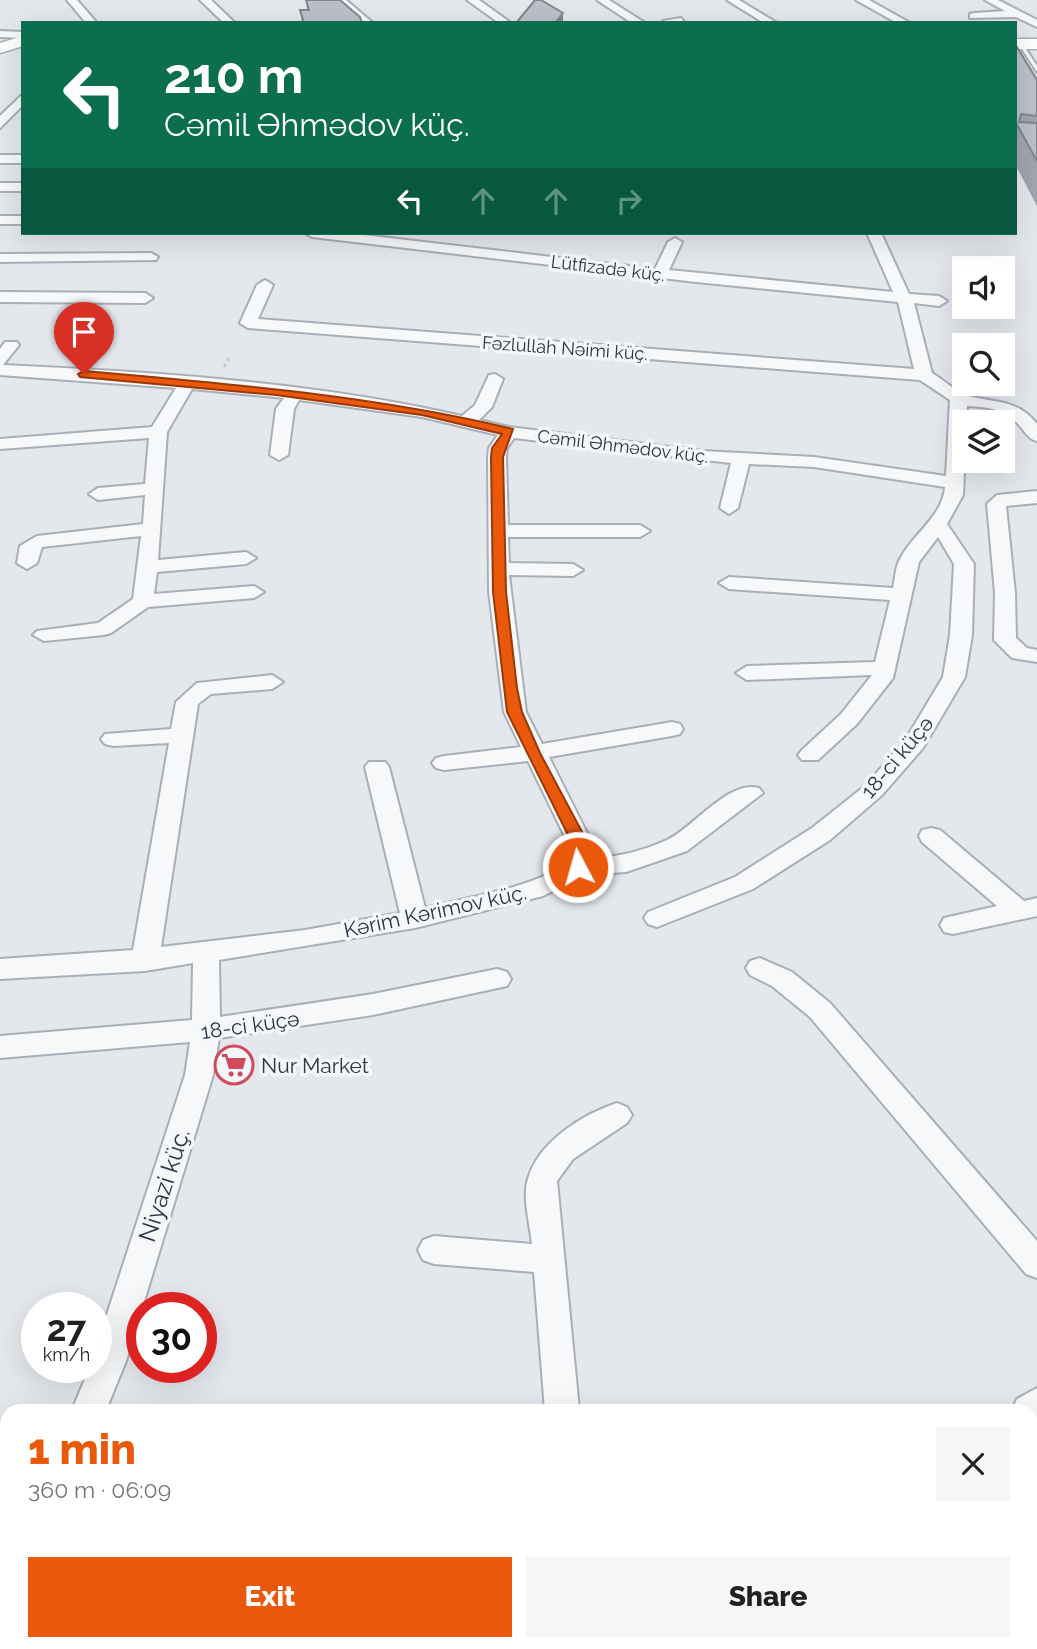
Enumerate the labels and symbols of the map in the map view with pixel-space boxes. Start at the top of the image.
street label: Lütfizadə küç. [550,251,666,285]
pin [54,302,114,374]
street label: Fəzlullah Nəimi küç. [481,332,649,364]
street label: Cəmil Əhmədov küç. [536,425,710,467]
street label: 18-ci küçə [856,711,938,803]
position arrow [541,830,615,904]
street label: Kərim Kərimov küç. [341,879,529,943]
street label: 18-ci küçə [199,1006,301,1044]
supermarket icon: Nur Market [213,1044,255,1086]
place label: Nur Market [261,1053,369,1078]
street label: Niyazi küç. [132,1125,196,1245]
speed limit sign: 30 [126,1292,217,1383]

